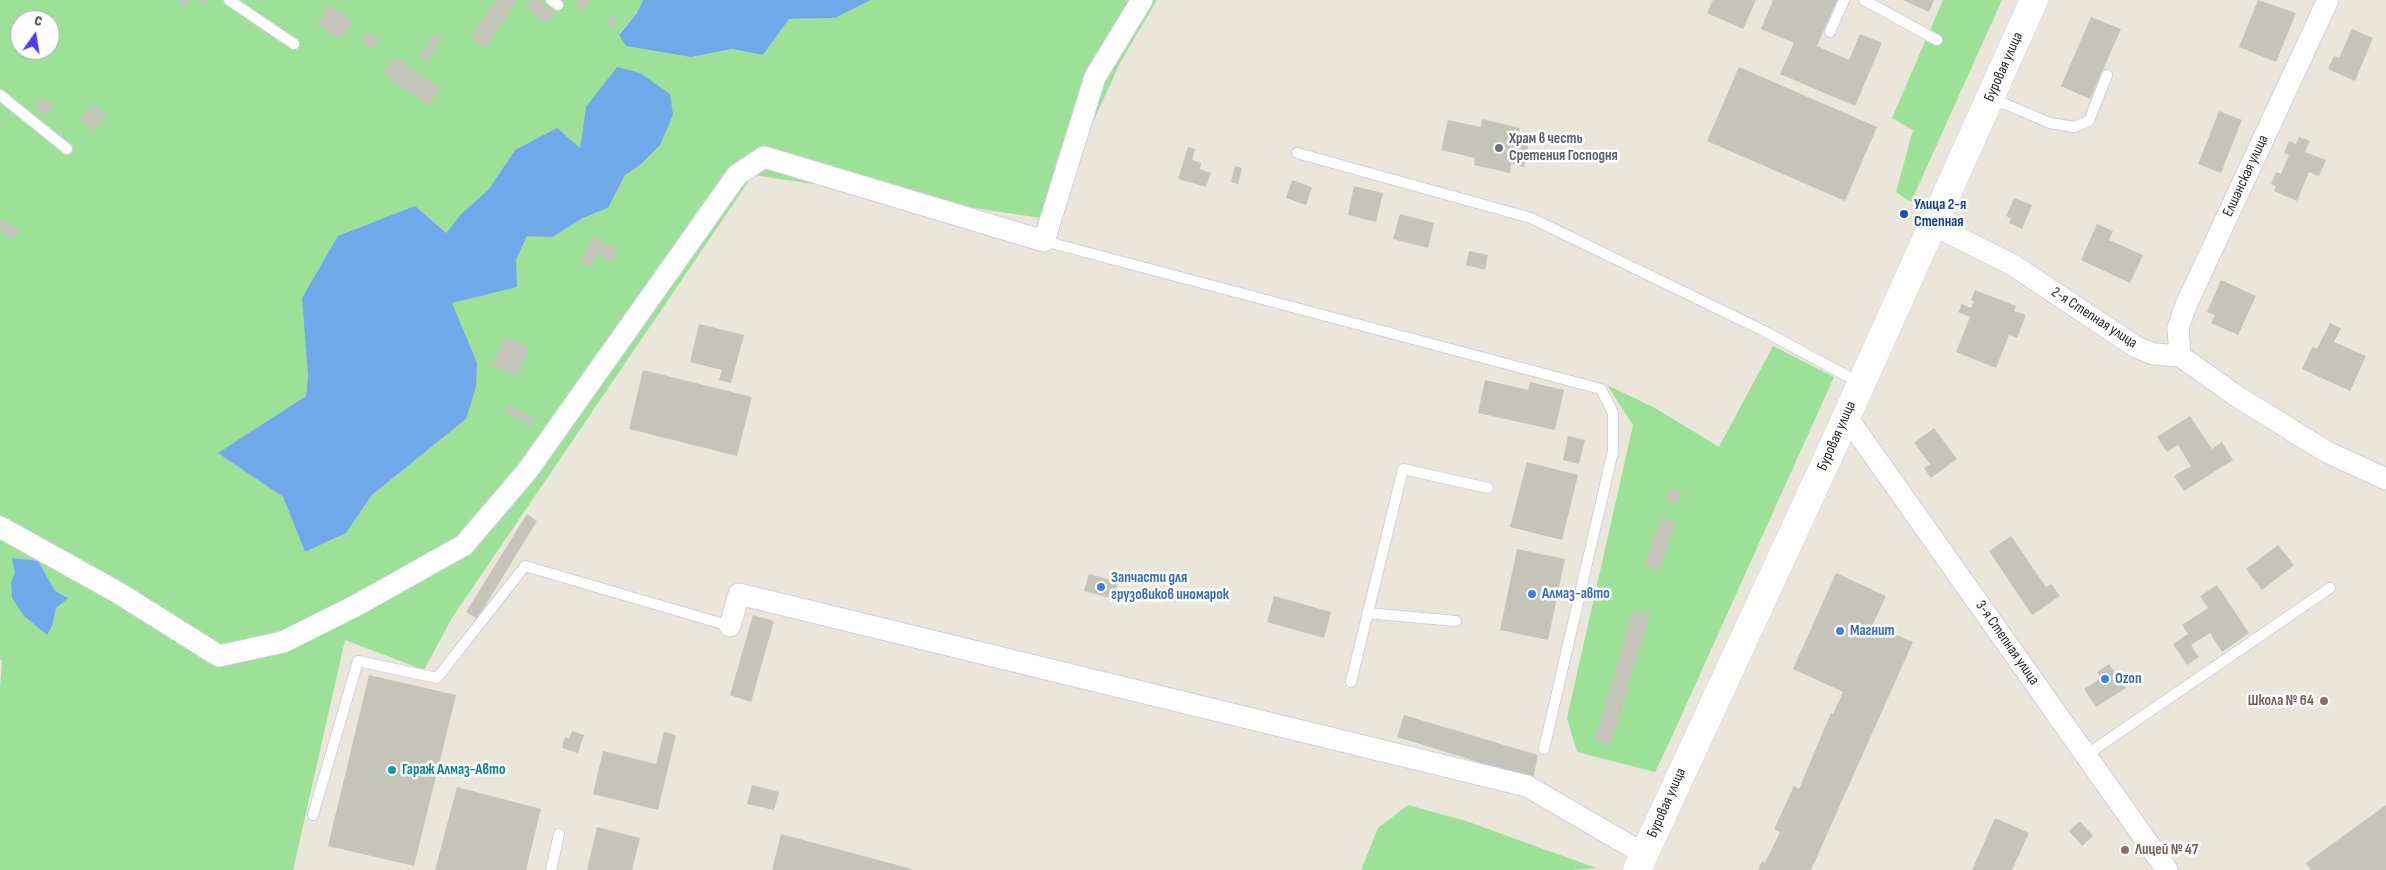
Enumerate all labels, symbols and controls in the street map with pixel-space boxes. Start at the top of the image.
north arrow [10,10,60,60]
text: С [33,12,44,30]
street label: Буровая улица [1981,29,2027,105]
place label: Храм в честь Сретения Господня [1509,130,1618,165]
street label: Елшанская улица [2219,132,2273,220]
marker: Храм в честь Сретения Господня [1493,142,1505,154]
place label: Улица 2-я Степная [1914,196,1966,231]
marker: Улица 2-я Степная [1898,208,1910,220]
street label: 2-я Степная улица [2048,284,2140,352]
street label: Буровая улица [1814,398,1860,474]
place label: Запчасти для грузовиков иномарок [1111,569,1229,604]
marker: Запчасти для грузовиков иномарок [1095,581,1107,593]
place label: Алмаз-авто [1542,585,1610,603]
marker: Алмаз-авто [1526,588,1538,600]
street label: 3-я Степная улица [1971,597,2043,689]
place label: Магнит [1850,622,1895,640]
marker: Магнит [1834,625,1846,637]
place label: Ozon [2115,670,2142,688]
marker: Ozon [2099,673,2111,685]
place label: Школа № 64 [2248,692,2314,710]
marker: Школа № 64 [2318,695,2330,707]
place label: Гараж Алмаз-Авто [402,761,505,779]
marker: Гараж Алмаз-Авто [386,764,398,776]
street label: Буровая улица [1644,765,1690,841]
place label: Лицей № 47 [2135,841,2198,859]
marker: Лицей № 47 [2119,844,2131,856]

